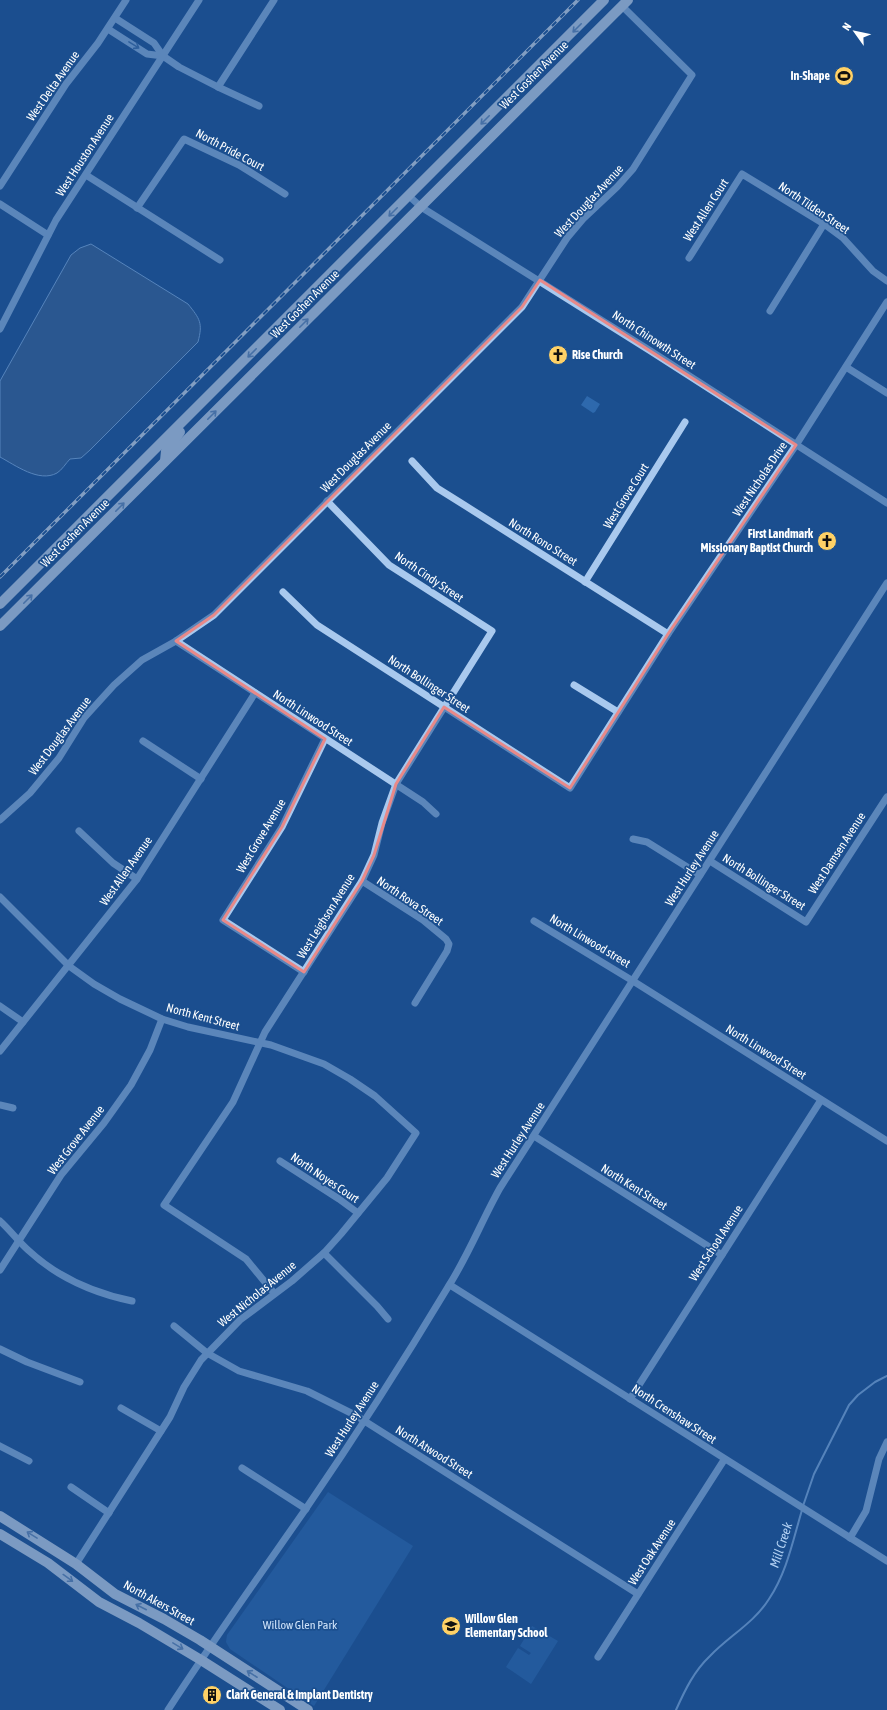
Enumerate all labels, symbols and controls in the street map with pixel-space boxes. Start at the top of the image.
north arrow [835,12,875,52]
text: N [840,21,853,33]
one-way arrow [572,23,582,33]
street label: West Goshen Avenue [497,38,571,112]
one-way arrow [128,42,140,50]
street label: West Delta Avenue [24,48,82,124]
sports icon: In-Shape [833,65,855,87]
place label: In-Shape [791,69,831,83]
street label: West Houston Avenue [53,111,117,199]
one-way arrow [480,115,490,125]
street label: North Pride Court [193,126,267,174]
street label: West Douglas Avenue [552,162,626,240]
street label: West Allen Court [681,176,732,244]
street label: North Tilden Street [776,179,853,237]
one-way arrow [388,207,398,217]
street label: West Goshen Avenue [268,267,342,341]
street label: North Chinowth Street [610,308,699,373]
one-way arrow [299,318,309,328]
church icon: Rise Church [547,344,569,366]
one-way arrow [247,348,257,358]
place label: Rise Church [572,348,623,362]
one-way arrow [207,410,217,420]
street label: West Douglas Avenue [318,419,394,495]
street label: West Nicholas Drive [730,439,790,519]
street label: West Grove Court [600,460,652,531]
street label: West Goshen Avenue [38,496,112,570]
one-way arrow [115,502,125,512]
street label: North Rono Street [506,515,580,569]
place label: First Landmark Missionary Baptist Church [700,527,814,555]
church icon: First Landmark Missionary Baptist Church [816,530,838,552]
street label: North Cindy Street [392,549,466,605]
one-way arrow [23,594,33,604]
street label: North Bollinger Street [385,652,473,716]
street label: North Linwood Street [270,687,356,749]
street label: West Douglas Avenue [26,694,94,778]
street label: West Grove Avenue [233,797,289,875]
street label: West Damsen Avenue [805,810,869,896]
street label: West Hurley Avenue [662,827,722,909]
street label: West Allen Avenue [97,834,155,908]
street label: North Bollinger Street [720,851,809,913]
street label: West Leighson Avenue [294,871,358,961]
street label: North Rova Street [374,874,446,929]
street label: North Linwood street [547,911,633,971]
street label: North Kent Street [165,1000,242,1034]
street label: North Linwood Street [723,1022,809,1083]
street label: West Hurley Avenue [488,1099,548,1181]
street label: West Grove Avenue [45,1103,107,1177]
street label: North Noyes Court [288,1150,362,1206]
street label: North Kent Street [598,1161,670,1213]
street label: West School Avenue [686,1202,746,1284]
street label: West Nicholas Avenue [215,1258,299,1330]
street label: West Hurley Avenue [322,1378,382,1460]
street label: North Crenshaw Street [629,1381,719,1447]
street label: North Atwood Street [393,1423,476,1482]
street label: West Oak Avenue [625,1516,679,1588]
water label: Mill Creek [767,1520,795,1570]
one-way arrow [27,1531,38,1540]
one-way arrow [62,1574,73,1582]
street label: North Akers Street [121,1578,197,1629]
one-way arrow [135,1603,147,1610]
place label: Willow Glen Elementary School [464,1612,548,1640]
school or university icon: Willow Glen Elementary School [440,1615,462,1637]
park label: Willow Glen Park [263,1618,338,1632]
one-way arrow [172,1643,184,1651]
one-way arrow [247,1670,258,1678]
building icon: Clark General & Implant Dentistry [201,1684,223,1706]
place label: Clark General & Implant Dentistry [226,1688,373,1702]

